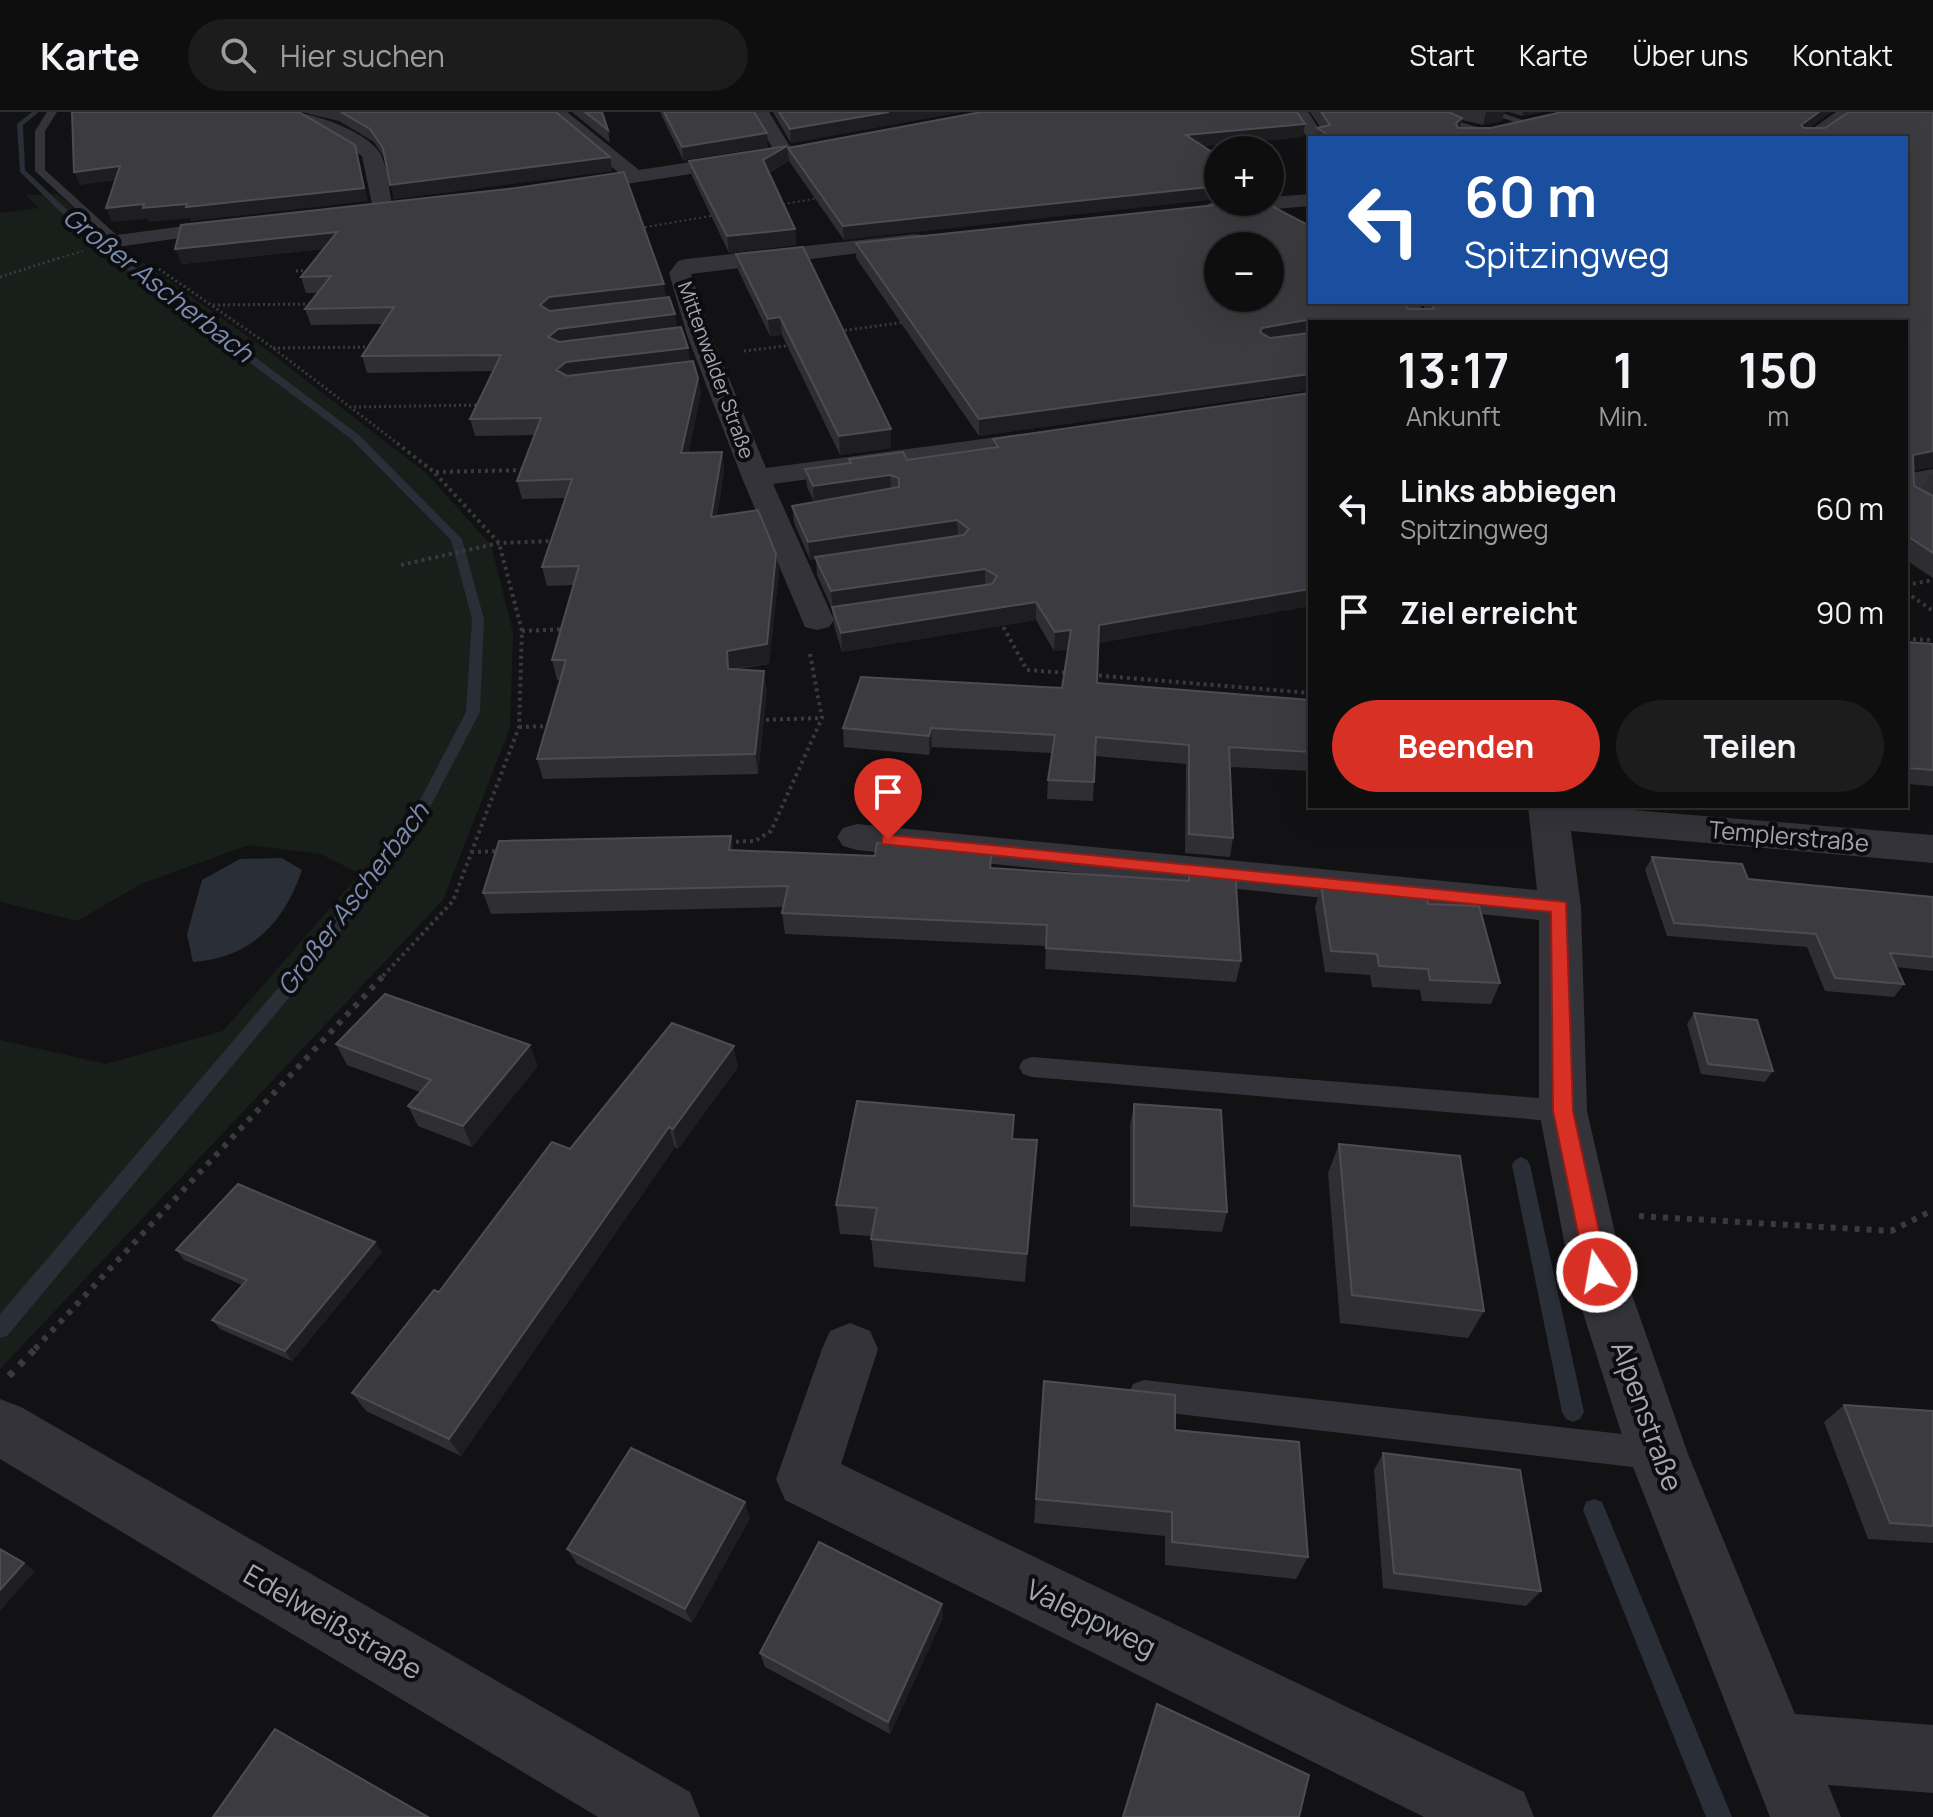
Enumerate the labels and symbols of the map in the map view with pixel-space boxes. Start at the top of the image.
water label: Großer Ascherbach [56,199,262,371]
street label: Mittenwalder Straße [672,277,761,462]
pin [854,758,922,840]
water label: Großer Ascherbach [268,794,437,1002]
street label: Templerstraße [1708,812,1871,859]
position arrow [1555,1230,1639,1314]
street label: Alpenstraße [1603,1335,1693,1496]
street label: Edelweißstraße [237,1555,430,1688]
street label: Valeppweg [1020,1569,1163,1665]

